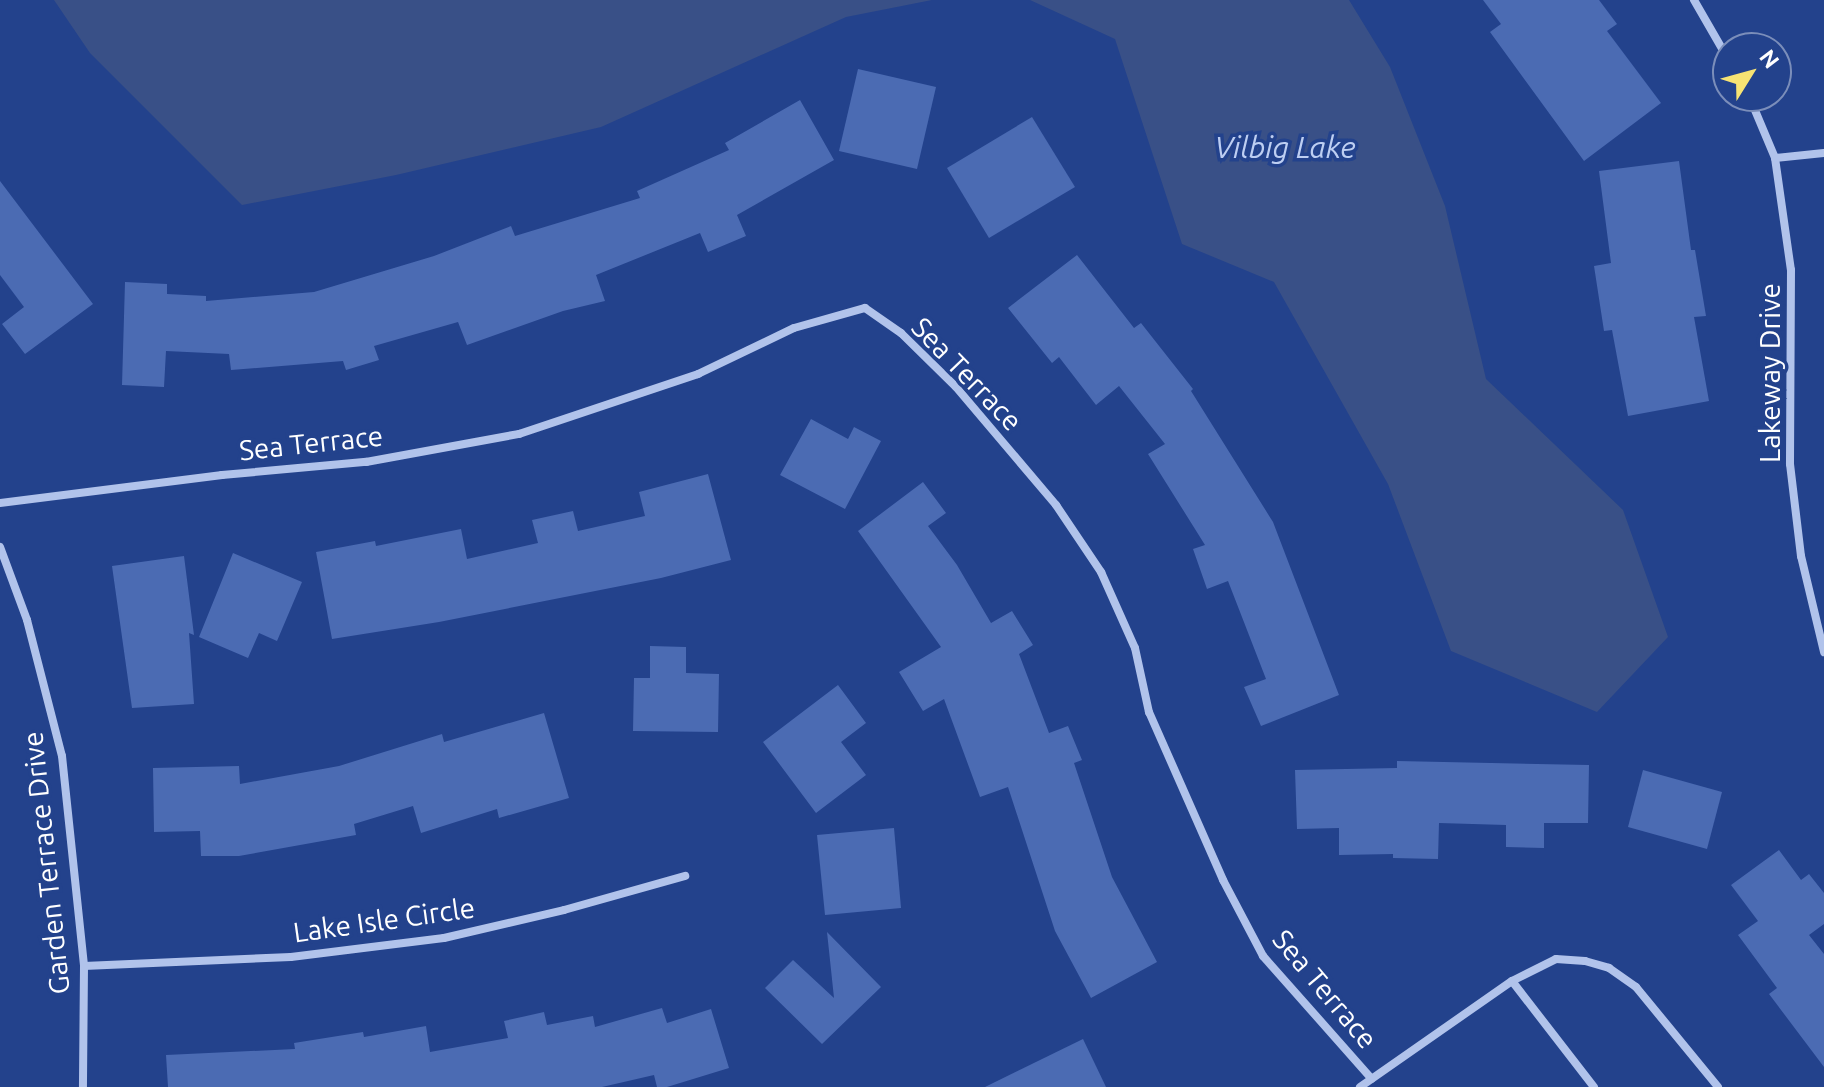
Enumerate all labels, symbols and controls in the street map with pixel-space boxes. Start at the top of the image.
north arrow [1712,32,1792,112]
text: N [1755,44,1785,73]
water label: Vilbig Lake [1214,129,1356,165]
street label: Lakeway Drive [1753,283,1787,463]
street label: Sea Terrace [905,310,1029,438]
street label: Sea Terrace [237,419,385,467]
street label: Garden Terrace Drive [15,730,77,996]
street label: Lake Isle Circle [291,891,477,949]
street label: Sea Terrace [1266,923,1384,1055]

